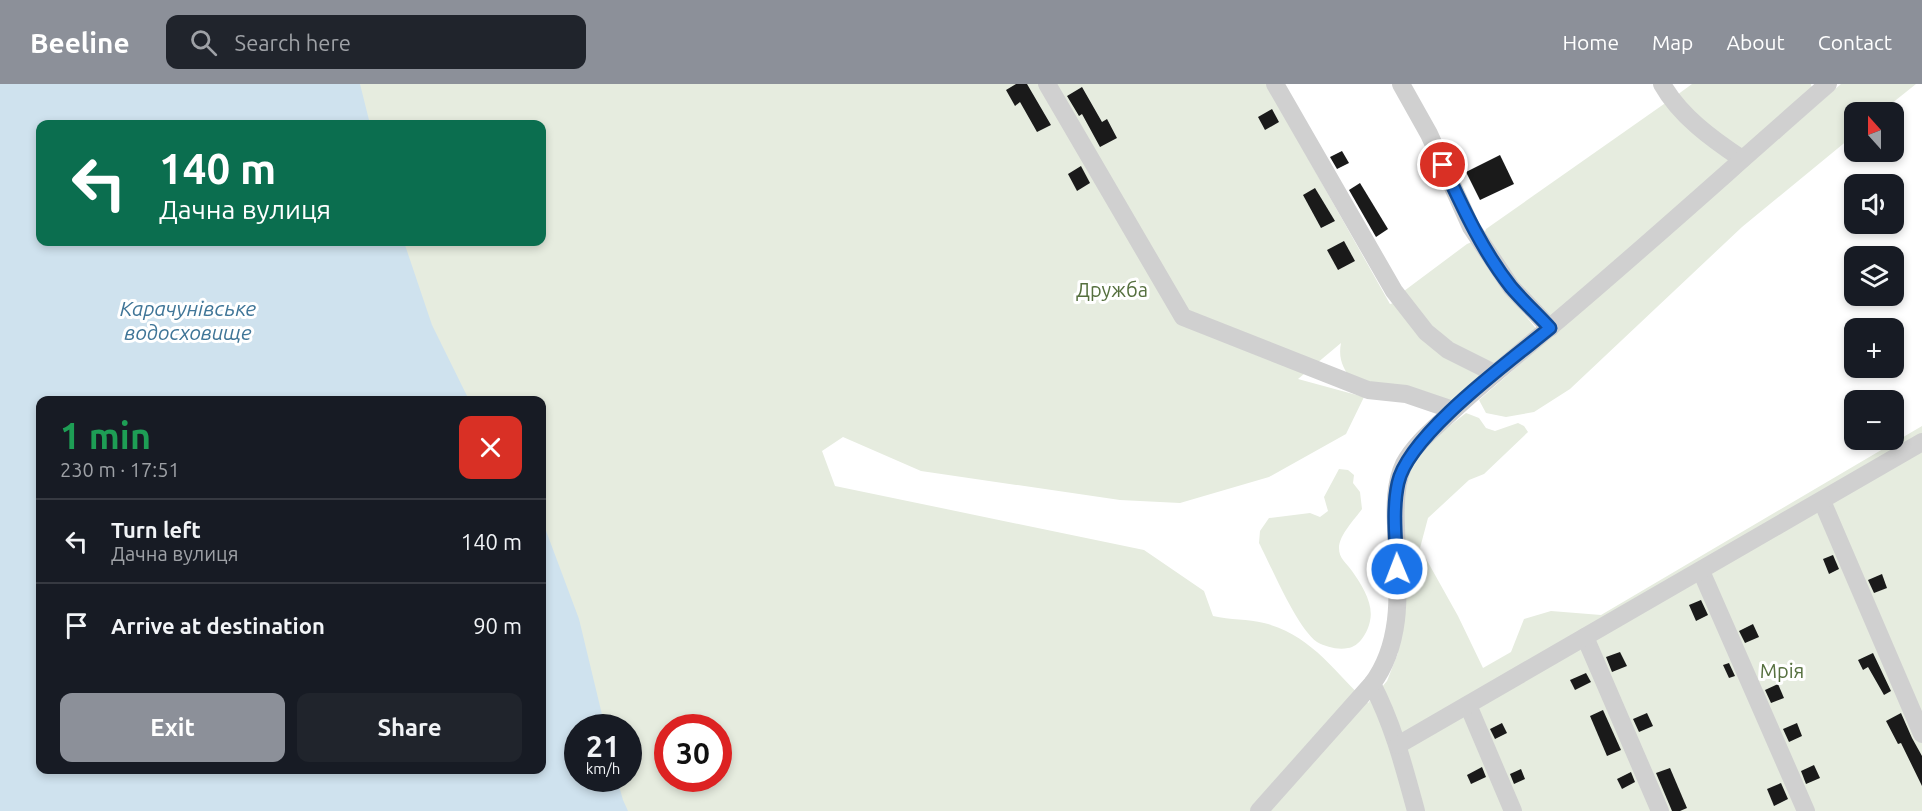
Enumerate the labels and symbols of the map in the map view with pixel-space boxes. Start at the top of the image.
north arrow [1844,102,1904,162]
pin [1417,139,1468,190]
park label: Дружба [1076,278,1148,301]
water label: Карачунівське водосховище [120,296,257,344]
position arrow [1365,537,1429,601]
park label: Мрія [1760,659,1804,682]
speed limit sign: 30 [654,714,732,792]

